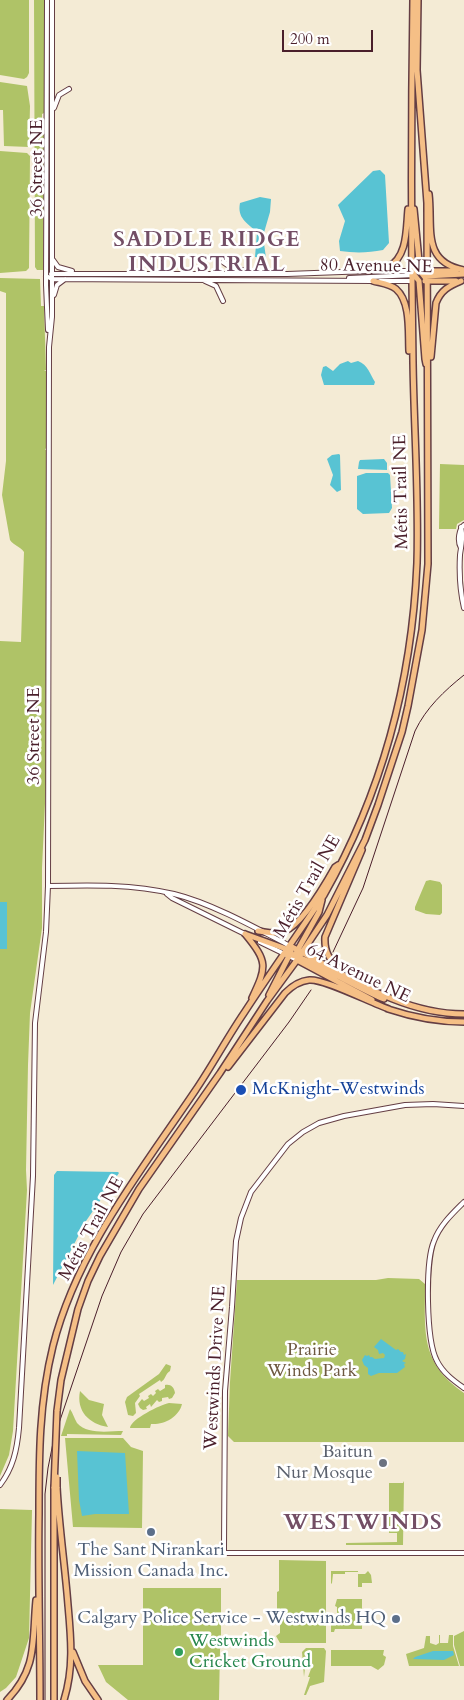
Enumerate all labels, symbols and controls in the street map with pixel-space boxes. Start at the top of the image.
scale bar [284,20,375,52]
text: 200 m [290,29,330,49]
street label: 36 Street NE [27,119,49,217]
district label: SADDLE RIDGE INDUSTRIAL [112,228,302,280]
street label: 80 Avenue NE [319,255,433,279]
street label: Métis Trail NE [390,434,414,550]
street label: 36 Street NE [24,687,46,785]
street label: Métis Trail NE [270,832,346,942]
street label: 64 Avenue NE [303,940,413,1008]
place label: McKnight-Westwinds [252,1079,425,1101]
marker: McKnight-Westwinds [234,1083,248,1097]
street label: Métis Trail NE [55,1173,129,1285]
street label: Westwinds Drive NE [201,1285,231,1451]
park label: Prairie Winds Park [267,1340,357,1382]
place label: Baitun Nur Mosque [276,1442,373,1485]
marker: Baitun Nur Mosque [377,1457,389,1469]
district label: WESTWINDS [282,1511,444,1537]
marker: The Sant Nirankari Mission Canada Inc. [145,1526,157,1538]
place label: The Sant Nirankari Mission Canada Inc. [74,1540,228,1582]
place label: Calgary Police Service - Westwinds HQ [77,1608,386,1630]
marker: Calgary Police Service - Westwinds HQ [390,1613,402,1625]
place label: Westwinds Cricket Ground [189,1631,311,1674]
marker: Westwinds Cricket Ground [173,1646,185,1658]

